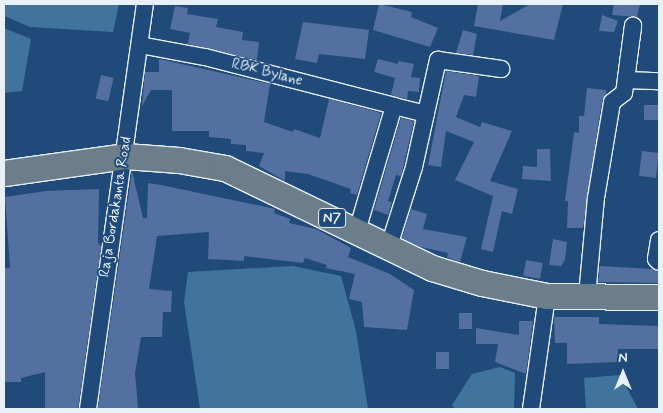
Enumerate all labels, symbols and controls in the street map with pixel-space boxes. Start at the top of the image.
street label: RBK Bylane [229,55,305,91]
street label: Raja Bordakanta Road [96,134,136,280]
road number: N7 [317,207,347,230]
north arrow [598,348,648,398]
text: N [618,349,628,367]

